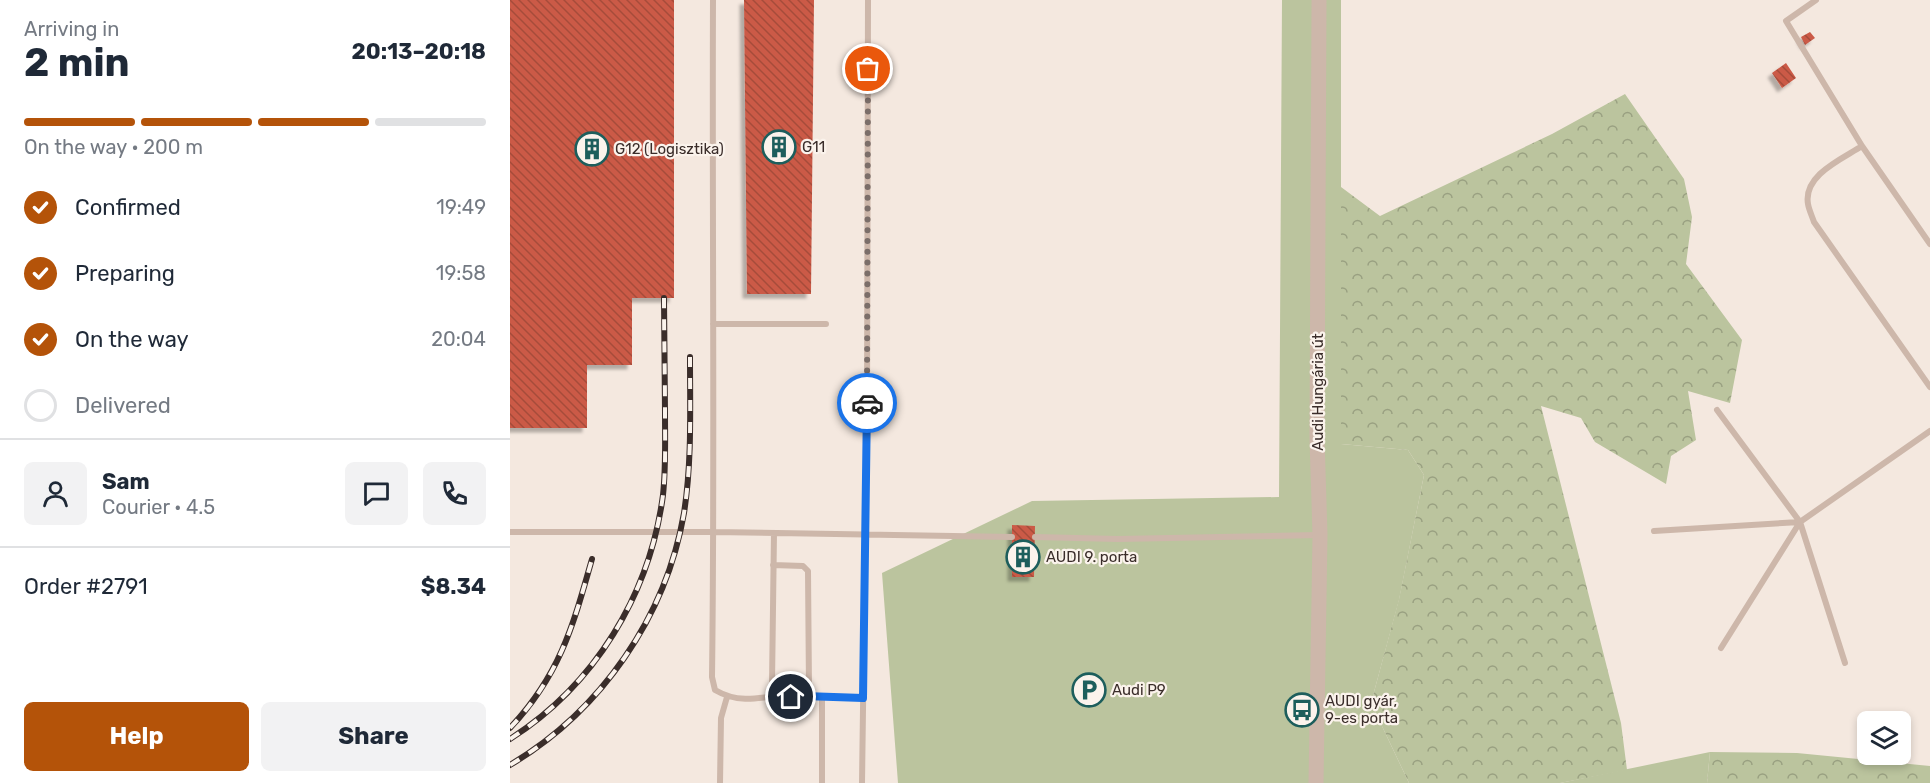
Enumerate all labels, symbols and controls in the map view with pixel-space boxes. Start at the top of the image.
text: Arriving in [24,17,119,41]
text: 20:13–20:18 [351,38,486,65]
text: 2 min [24,40,130,86]
pin [842,43,893,94]
icon: bag [851,52,884,85]
building icon: G11 [761,129,797,165]
building icon: G12 (Logisztika) [574,131,610,167]
text: On the way · 200 m [24,135,203,159]
place label: G11 [802,138,825,156]
place label: G12 (Logisztika) [615,140,724,158]
icon: check [24,191,57,224]
text: Confirmed [75,194,181,221]
text: 19:49 [436,195,486,219]
icon: check [24,257,57,290]
text: Preparing [75,260,175,287]
text: 19:58 [436,261,486,285]
icon: check [24,323,57,356]
text: On the way [75,326,189,353]
text: 20:04 [431,327,486,351]
street label: Audi Hungária út [1309,333,1327,451]
courier [837,373,897,433]
icon: car [851,387,884,420]
text: Delivered [75,392,171,419]
button: person [24,462,87,525]
button: chat [345,462,408,525]
button: phone [423,462,486,525]
text: Sam [102,468,150,495]
text: Courier · 4.5 [102,495,215,519]
building icon: AUDI 9. porta [1005,539,1041,575]
place label: AUDI 9. porta [1046,548,1137,566]
text: Order #2791 [24,573,148,600]
text: $8.34 [421,573,486,600]
pin [765,671,816,722]
parking icon: Audi P9 [1071,672,1107,708]
icon: home [774,680,807,713]
place label: Audi P9 [1112,681,1166,699]
bus stop icon: AUDI gyár, 9-es porta [1284,692,1320,728]
place label: AUDI gyár, 9-es porta [1325,692,1398,727]
button: Help [24,702,249,771]
button: Share [261,702,486,771]
map controls [1857,711,1911,765]
button: layers [1857,711,1911,765]

